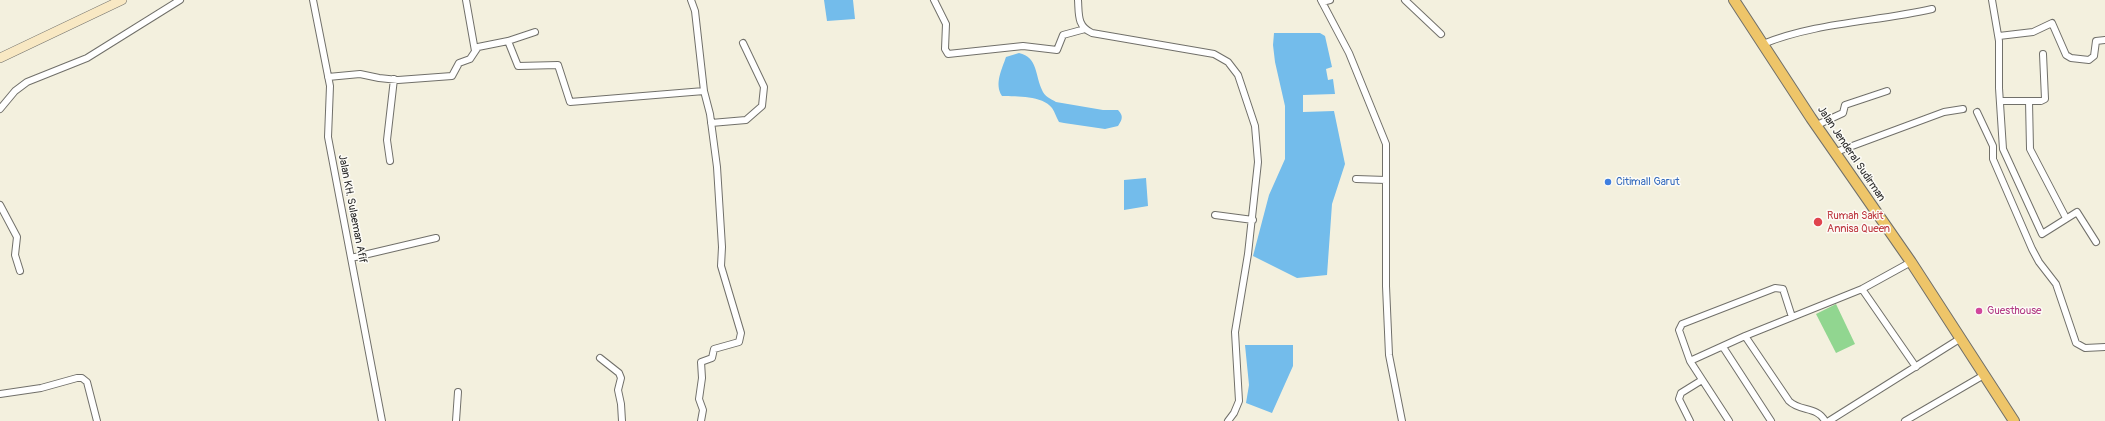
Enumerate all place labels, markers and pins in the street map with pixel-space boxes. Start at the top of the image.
place label: Citimall Garut [1616,175,1680,189]
marker: Citimall Garut [1603,177,1613,187]
place label: Rumah Sakit Annisa Queen [1827,209,1890,235]
marker: Rumah Sakit Annisa Queen [1812,216,1824,228]
place label: Guesthouse [1987,304,2042,318]
marker: Guesthouse [1974,306,1984,316]

